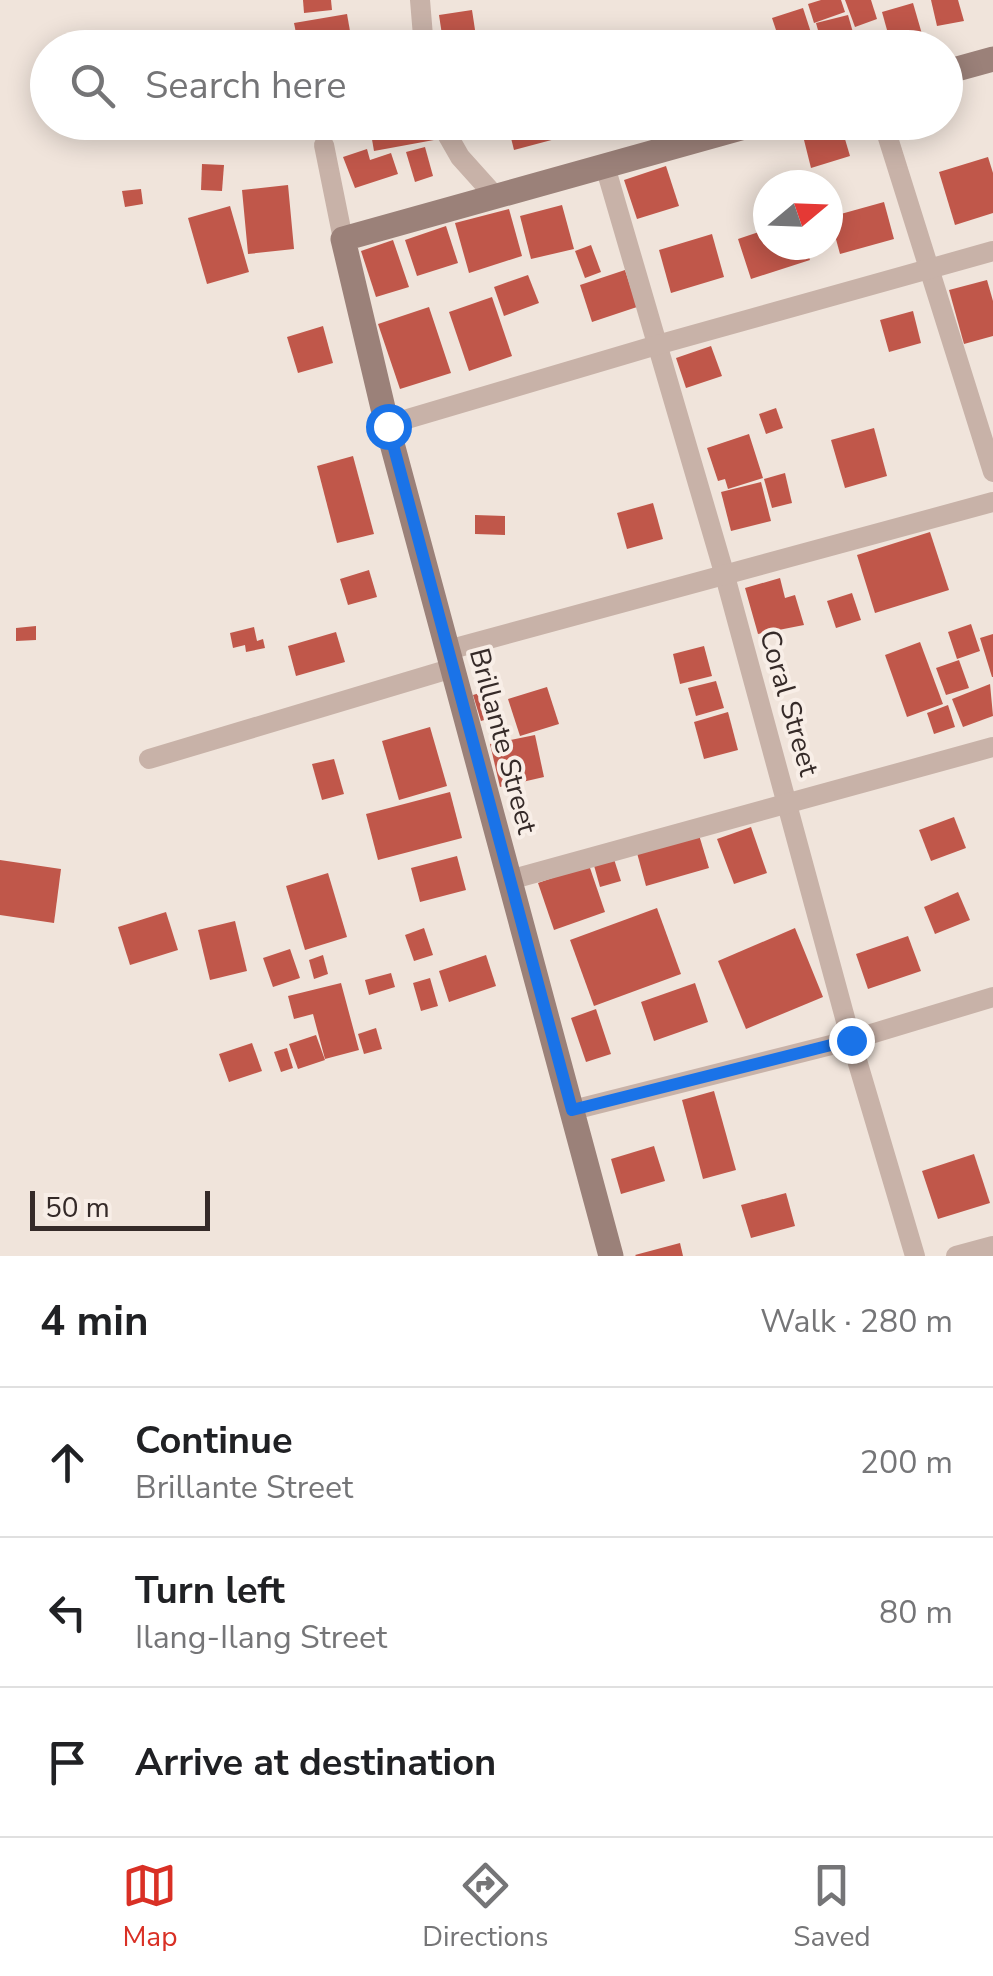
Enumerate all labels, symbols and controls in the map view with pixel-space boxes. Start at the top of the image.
search box [30,30,963,140]
icon: search [65,58,120,113]
text: Search here [145,60,346,111]
north arrow [753,170,843,260]
route start [366,404,412,450]
street label: Coral Street [750,626,828,781]
street label: Brillante Street [460,644,546,838]
route end [829,1018,875,1064]
scale bar [30,1186,210,1230]
text: 50 m [45,1189,110,1227]
text: 4 min [40,1293,149,1350]
text: Walk · 280 m [760,1300,953,1343]
text: Continue [135,1415,293,1466]
icon: ahead [40,1435,95,1490]
text: 200 m [860,1441,953,1484]
text: Brillante Street [135,1466,353,1509]
text: Turn left [135,1565,285,1616]
icon: left [40,1585,95,1640]
text: 80 m [879,1591,953,1634]
text: Ilang-Ilang Street [135,1616,387,1659]
icon: arrive [40,1735,95,1790]
text: Arrive at destination [135,1737,496,1788]
tab: Map [122,1858,177,1956]
tab: Directions [422,1858,548,1956]
tab: Saved [793,1858,871,1956]

